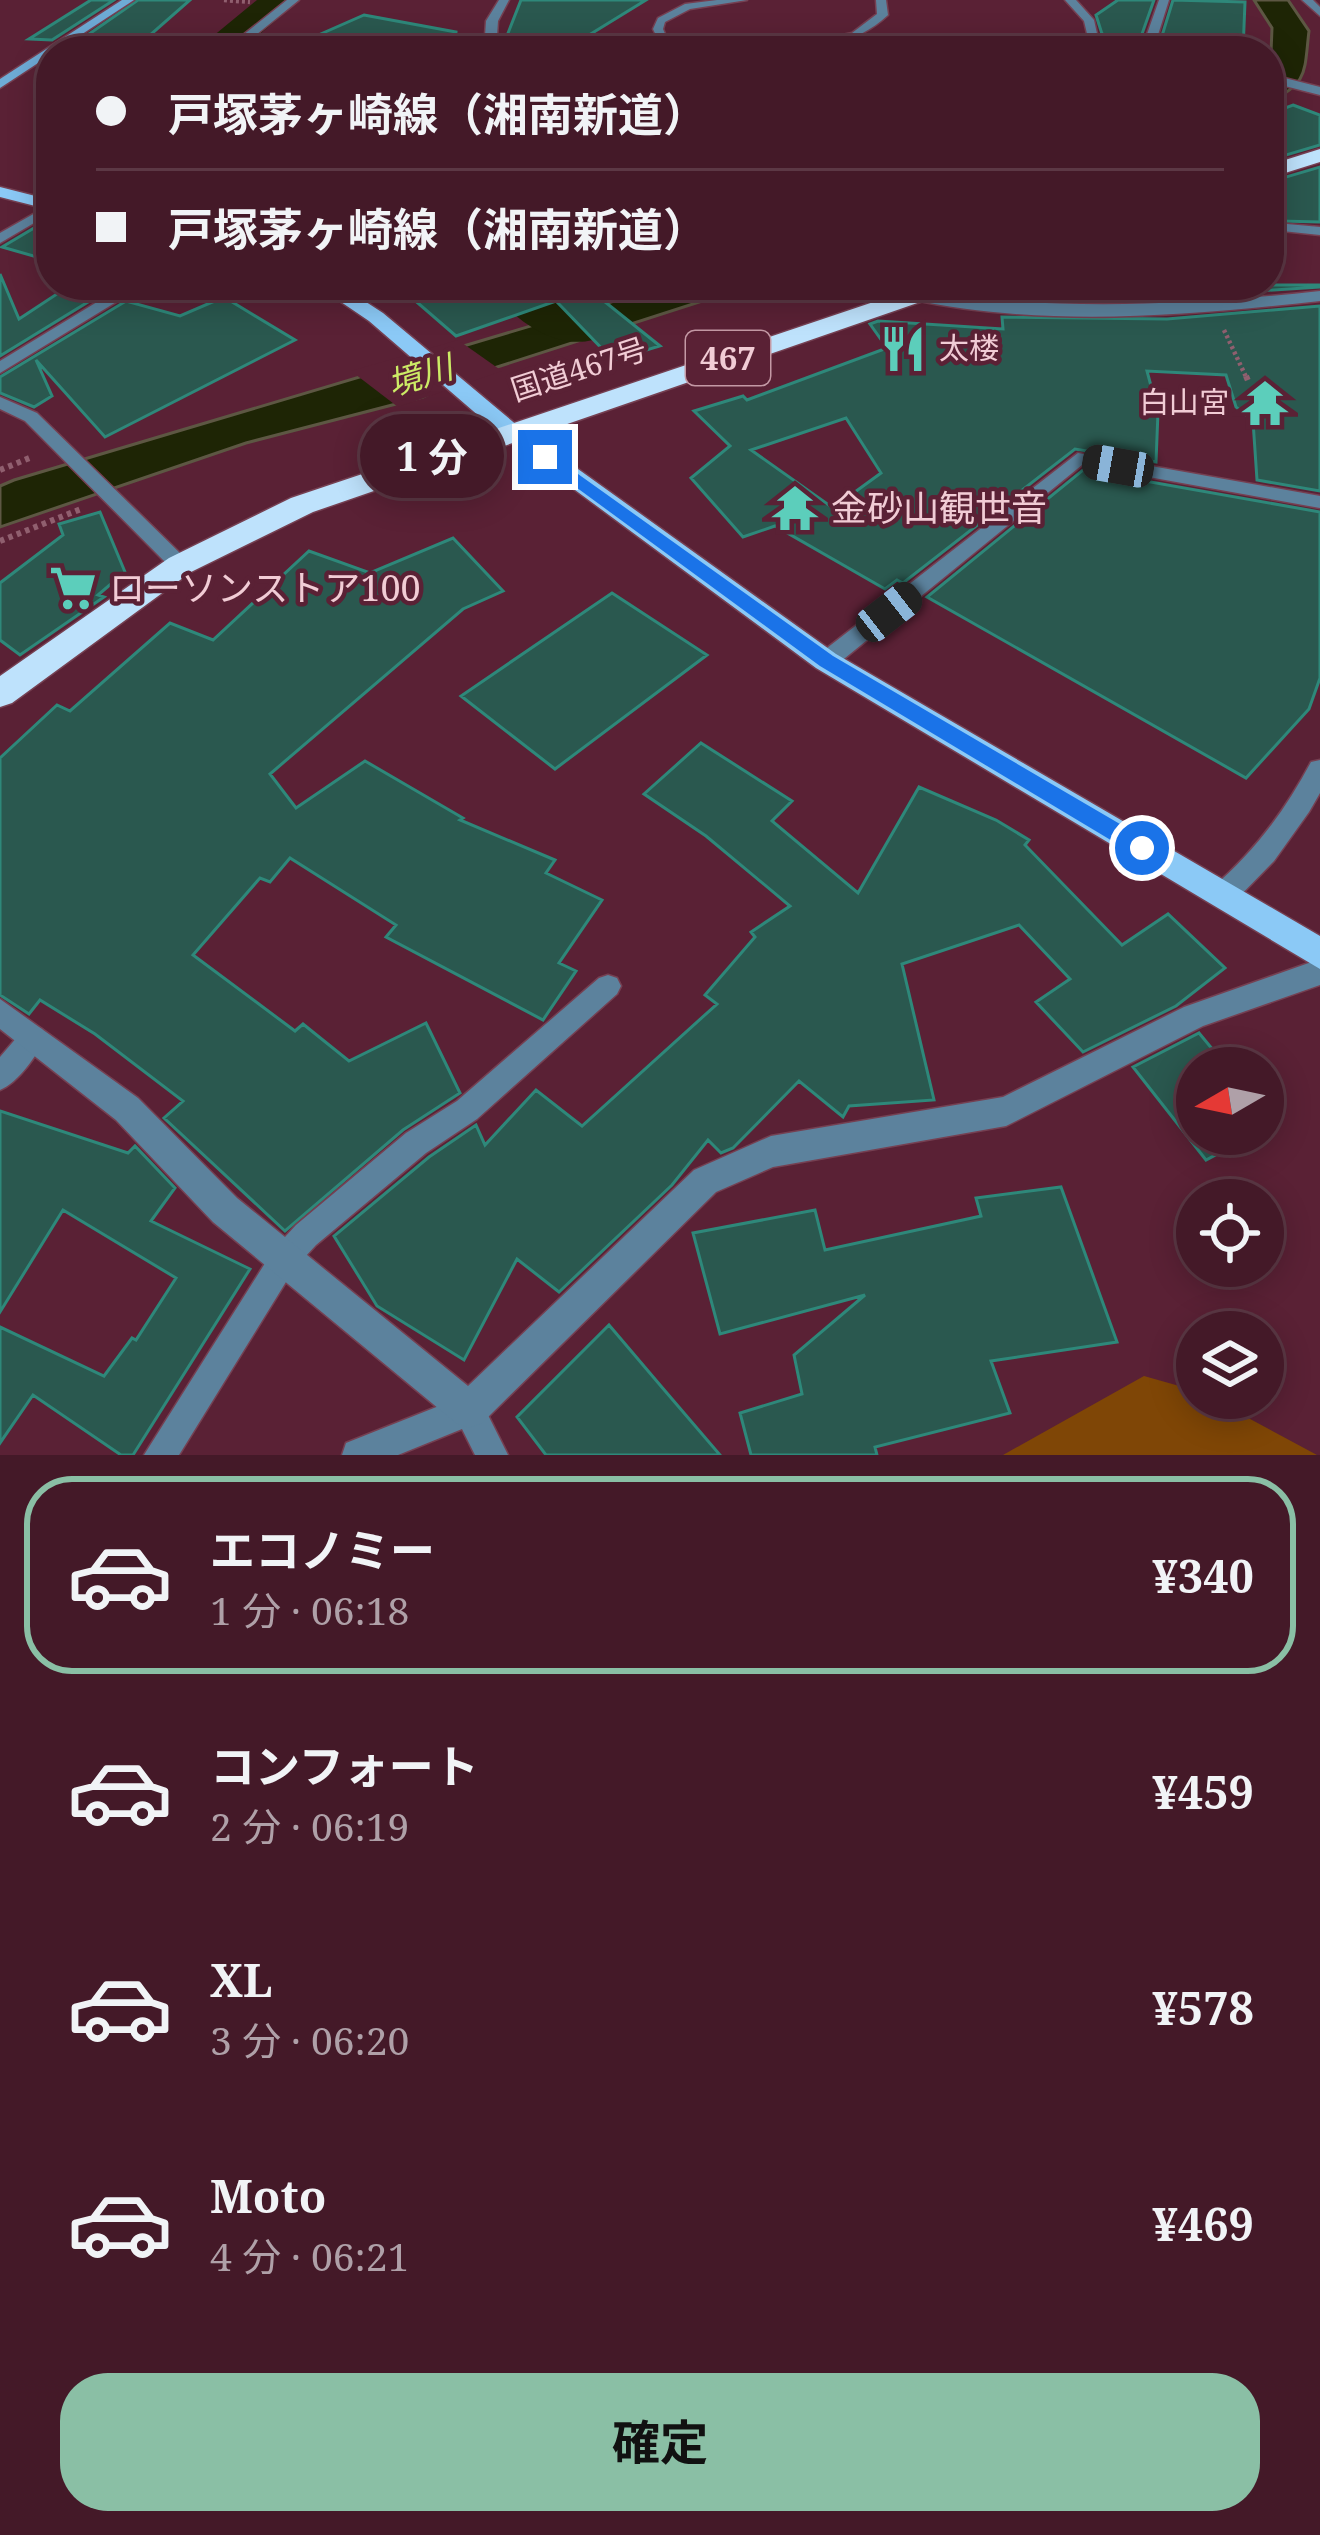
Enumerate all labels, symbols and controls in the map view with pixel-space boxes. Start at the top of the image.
text: 戸塚茅ヶ崎線（湘南新道） [168,83,708,144]
text: 戸塚茅ヶ崎線（湘南新道） [168,198,708,259]
restaurant icon: 太楼 [878,324,928,374]
street label: 国道467号 [505,327,652,410]
place label: 太楼 [939,327,999,368]
road number: 467 [686,331,770,385]
water label: 境川 [382,342,461,406]
temple icon: 白山宮 [1240,378,1290,428]
place label: 白山宮 [1139,381,1229,422]
callout: 1 分 [359,415,503,499]
text: 1 分 [396,429,468,482]
route end [518,430,572,484]
car [1079,442,1157,490]
temple icon: 金砂山観世音 [770,483,820,533]
place label: 金砂山観世音 [831,483,1047,532]
supermarket icon: ローソンストア100 [48,563,98,613]
place label: ローソンストア100 [109,563,421,612]
car [850,576,928,648]
route start [1115,821,1169,875]
north arrow [1176,1047,1284,1155]
map controls [1176,1047,1284,1419]
button: locate [1176,1179,1284,1287]
button: layers [1176,1311,1284,1419]
text: エコノミー [210,1519,435,1580]
icon: car [66,1521,174,1629]
text: ¥340 [1152,1545,1254,1606]
text: 1 分 · 06:18 [210,1583,409,1636]
text: コンフォート [210,1735,479,1796]
icon: car [66,1737,174,1845]
text: ¥459 [1152,1761,1254,1822]
text: 2 分 · 06:19 [210,1799,409,1852]
text: XL [210,1949,272,2010]
icon: car [66,1953,174,2061]
text: ¥578 [1152,1977,1254,2038]
text: 3 分 · 06:20 [210,2013,409,2066]
text: Moto [210,2165,326,2226]
icon: car [66,2169,174,2277]
text: ¥469 [1152,2193,1254,2254]
text: 4 分 · 06:21 [210,2229,409,2282]
button: 確定 [60,2373,1260,2511]

